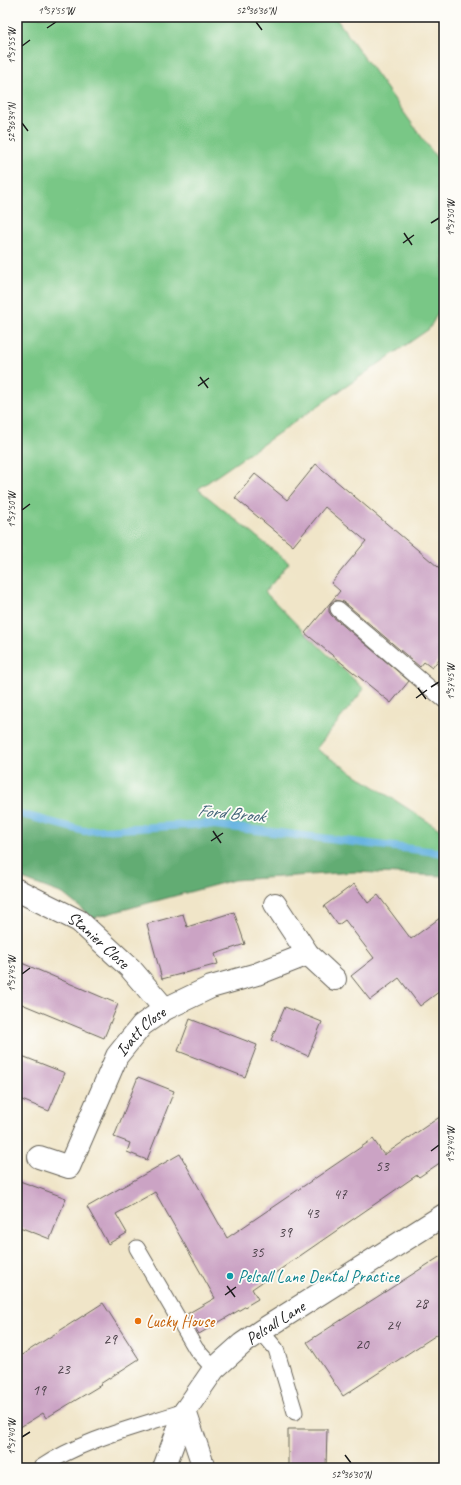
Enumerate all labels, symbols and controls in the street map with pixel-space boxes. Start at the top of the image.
text: 1°57'55"W [38,4,76,17]
text: 52°36'36"N [236,4,278,17]
text: 1°57'55"W [5,26,18,64]
text: 52°36'34"N [5,101,18,143]
text: 1°57'50"W [444,198,457,236]
text: 1°57'50"W [5,490,18,528]
text: 1°57'45"W [444,662,457,700]
water label: Ford Brook [197,799,269,827]
street label: Stanier Close [64,906,135,974]
text: 1°57'45"W [5,954,18,992]
street label: Ivatt Close [111,1001,171,1060]
text: 1°57'40"W [444,1125,457,1163]
house number: 53 [375,1157,390,1176]
house number: 47 [333,1185,348,1204]
house number: 43 [305,1204,320,1223]
house number: 39 [278,1223,293,1242]
house number: 35 [250,1243,265,1262]
place label: Pelsall Lane Dental Practice [238,1266,400,1287]
marker: Pelsall Lane Dental Practice [225,1271,235,1281]
house number: 28 [414,1294,429,1313]
street label: Pelsall Lane [242,1295,310,1349]
place label: Lucky House [146,1311,216,1332]
marker: Lucky House [133,1316,143,1326]
house number: 24 [386,1316,401,1335]
house number: 29 [103,1330,118,1349]
house number: 20 [355,1335,370,1354]
house number: 23 [56,1360,71,1379]
house number: 19 [32,1381,47,1400]
text: 1°57'40"W [5,1417,18,1455]
text: 52°36'30"N [331,1468,373,1481]

